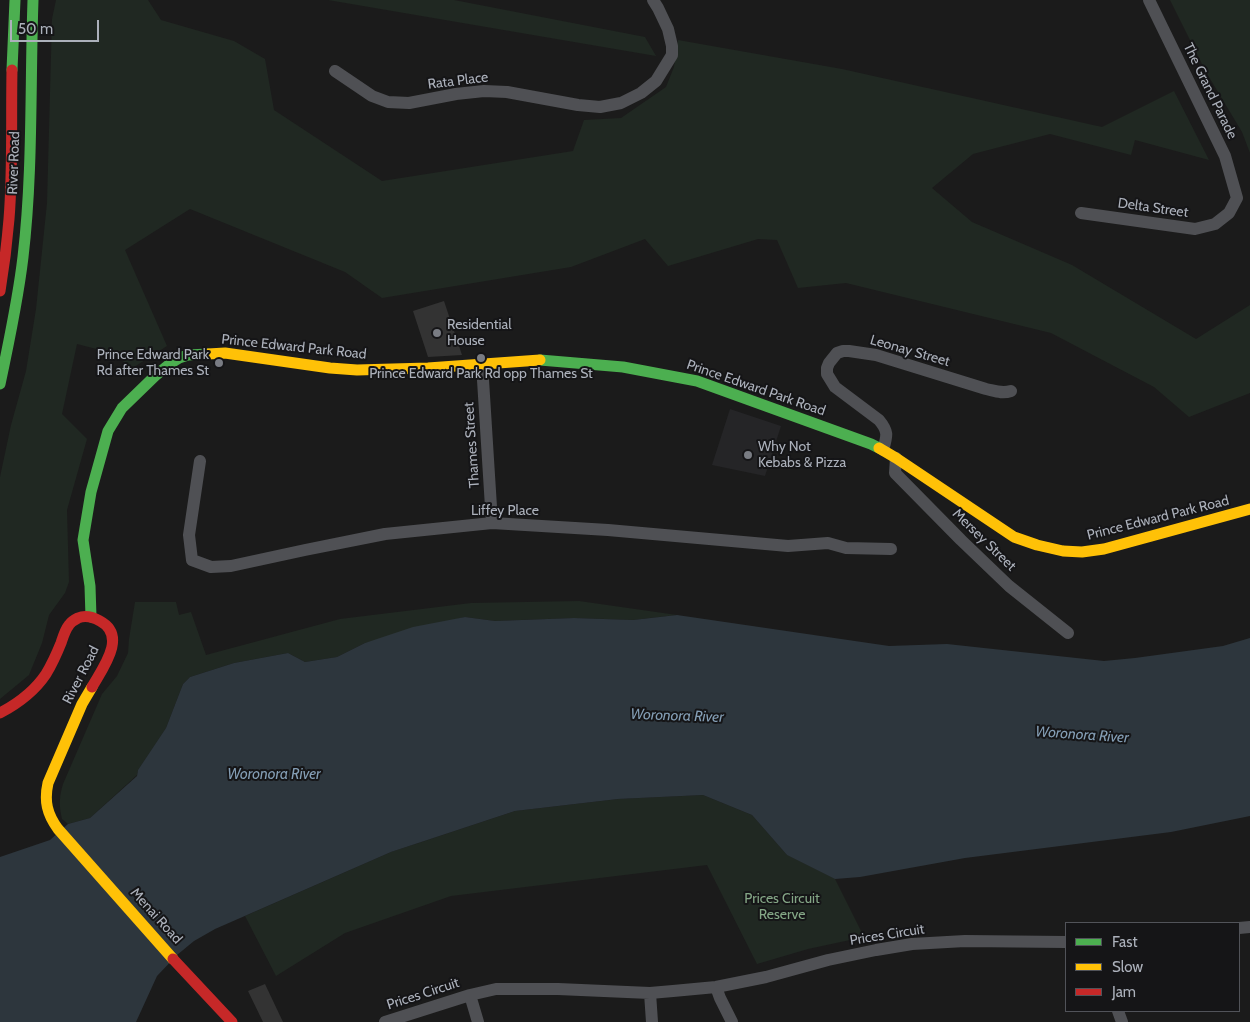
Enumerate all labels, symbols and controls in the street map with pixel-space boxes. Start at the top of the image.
scale bar [12,10,101,42]
text: 50 m [18,20,53,38]
street label: The Grand Parade [1179,40,1241,142]
street label: Rata Place [427,69,489,93]
street label: River Road [5,131,23,195]
street label: Delta Street [1117,195,1189,221]
place label: Residential House [447,317,511,350]
marker: Residential House [431,327,443,339]
street label: Prince Edward Park Road [221,331,367,363]
street label: Leonay Street [868,332,952,370]
place label: Prince Edward Park Rd after Thames St [96,347,209,380]
marker: Prince Edward Park Rd opp Thames St [475,352,487,364]
street label: Prince Edward Park Road [684,356,828,420]
marker: Prince Edward Park Rd after Thames St [213,357,225,369]
place label: Prince Edward Park Rd opp Thames St [369,366,593,382]
street label: Thames Street [461,401,483,489]
place label: Why Not Kebabs & Pizza [758,439,846,472]
marker: Why Not Kebabs & Pizza [742,449,754,461]
street label: Prince Edward Park Road [1085,492,1231,544]
street label: Liffey Place [471,503,539,519]
street label: Mersey Street [949,506,1019,574]
street label: River Road [59,643,103,707]
water label: Woronora River [630,705,724,727]
water label: Woronora River [1035,723,1129,747]
water label: Woronora River [227,766,321,784]
street label: Menai Road [127,885,185,947]
park label: Prices Circuit Reserve [744,891,820,924]
street label: Prices Circuit [848,921,926,949]
legend [1065,922,1240,1012]
text: Fast [1112,933,1137,951]
text: Slow [1112,958,1143,976]
street label: Prices Circuit [385,974,461,1014]
text: Jam [1112,983,1136,1001]

